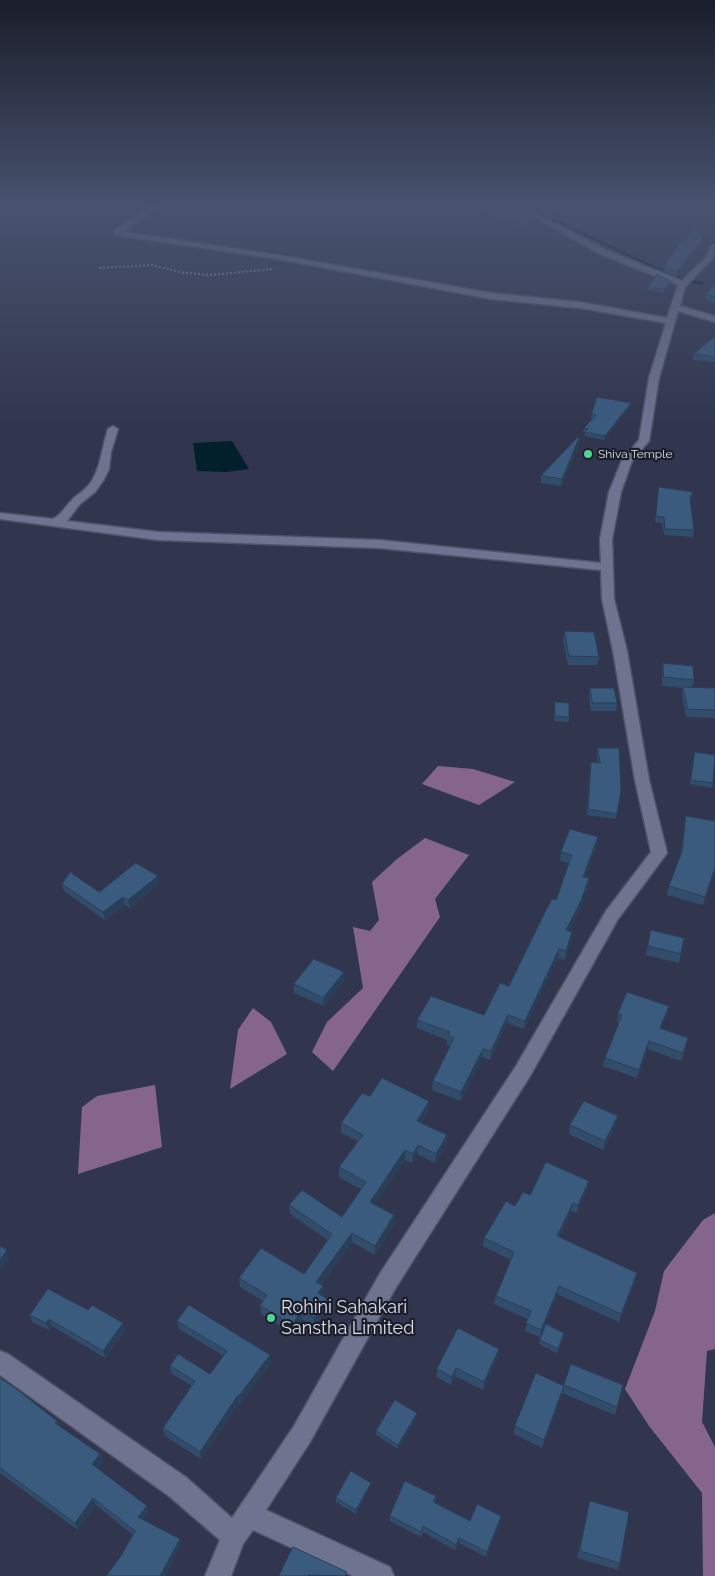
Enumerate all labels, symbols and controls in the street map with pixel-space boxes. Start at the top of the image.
place label: Shiva Temple [598,447,672,461]
marker: Shiva Temple [582,448,594,460]
place label: Rohini Sahakari Sanstha Limited [281,1297,414,1340]
marker: Rohini Sahakari Sanstha Limited [265,1312,277,1324]

